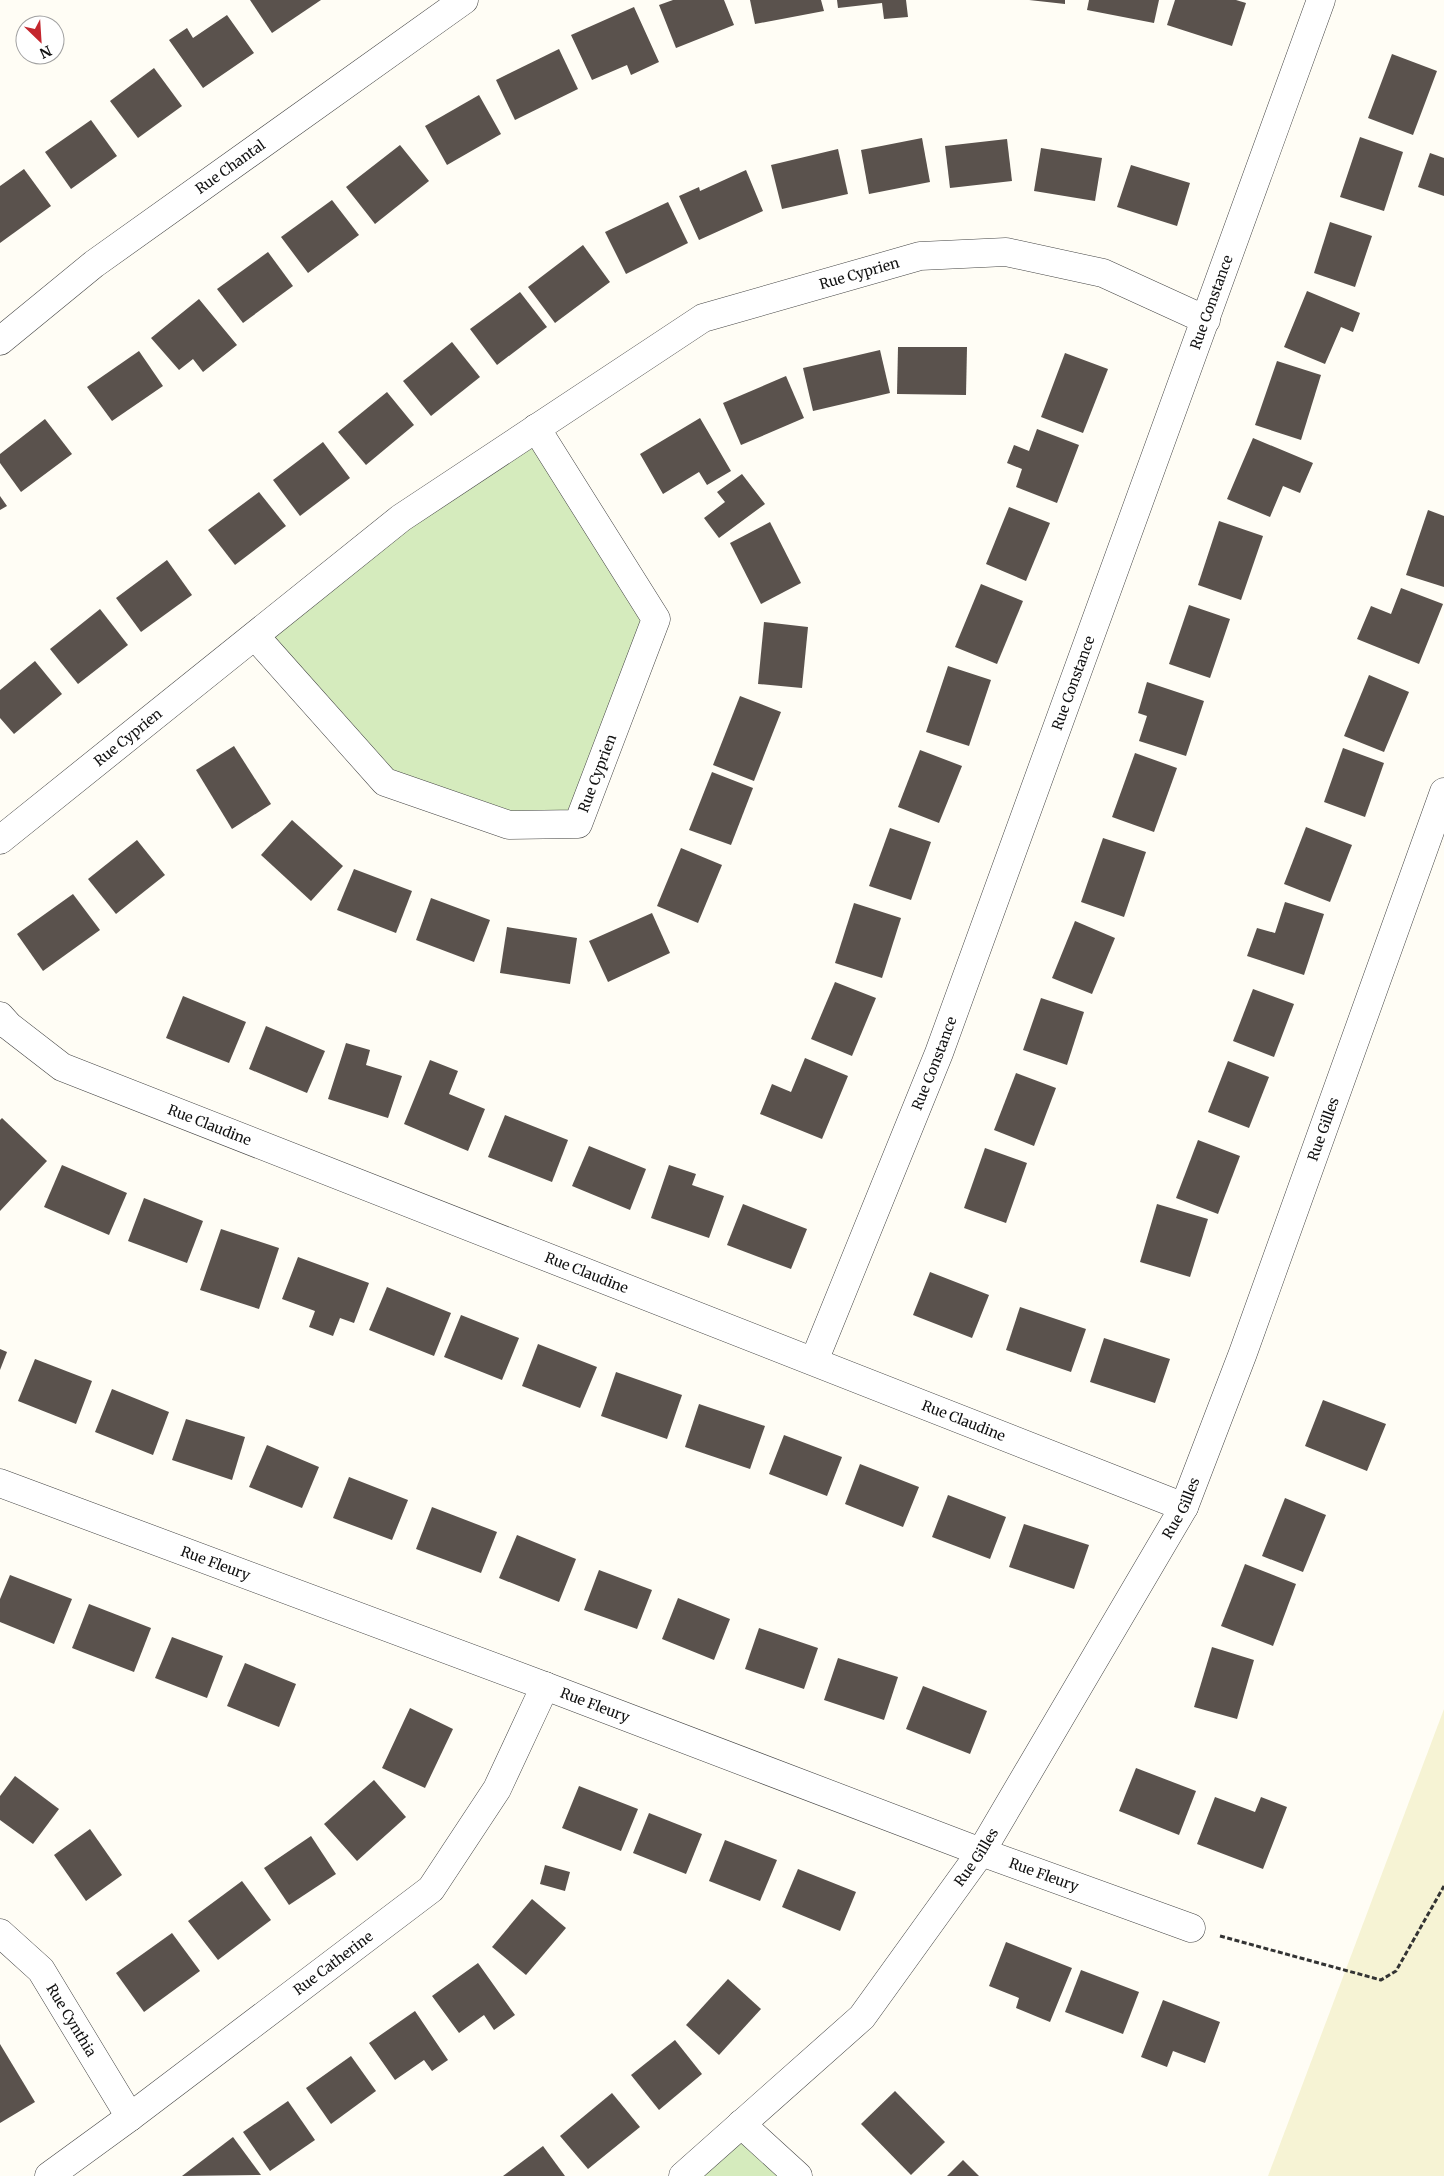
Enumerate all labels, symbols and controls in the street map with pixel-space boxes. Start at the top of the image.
north arrow [15,15,65,65]
text: N [37,41,54,62]
street label: Rue Chantal [192,135,269,198]
street label: Rue Cyprien [817,253,901,293]
street label: Rue Constance [1186,253,1237,352]
street label: Rue Constance [1048,633,1099,733]
street label: Rue Cyprien [90,705,166,770]
street label: Rue Cyprien [574,732,620,815]
street label: Rue Constance [908,1014,960,1113]
street label: Rue Gilles [1304,1095,1343,1163]
street label: Rue Claudine [165,1100,254,1149]
street label: Rue Claudine [542,1248,631,1297]
street label: Rue Claudine [919,1396,1008,1445]
street label: Rue Gilles [1158,1475,1204,1542]
street label: Rue Fleury [178,1542,253,1585]
street label: Rue Fleury [558,1684,633,1727]
street label: Rue Gilles [950,1825,1002,1890]
street label: Rue Fleury [1007,1854,1082,1896]
street label: Rue Catherine [290,1927,376,1999]
street label: Rue Cynthia [43,1981,101,2060]

